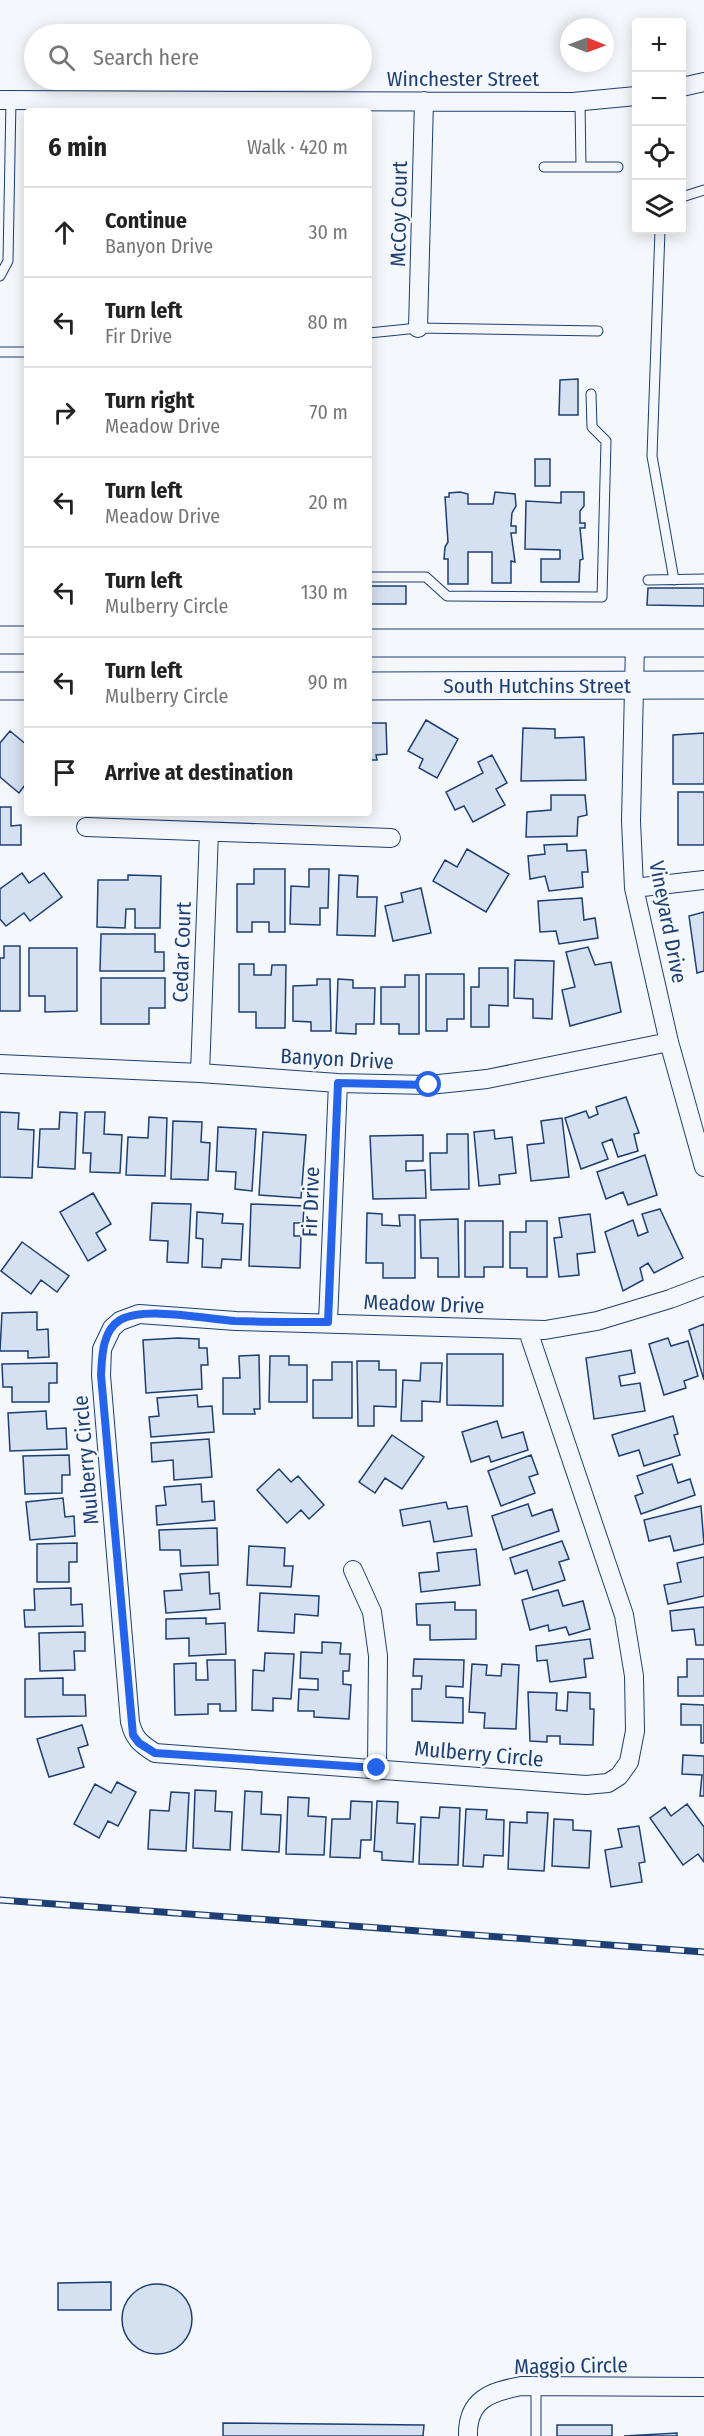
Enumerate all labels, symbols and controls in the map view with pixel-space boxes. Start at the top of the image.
north arrow [560,18,614,72]
map controls [632,18,686,234]
button: + [632,18,686,72]
search box [24,24,372,90]
icon: search [45,41,78,74]
text: Search here [93,44,199,71]
street label: Winchester Street [387,66,539,92]
button: − [632,72,686,126]
button: locate [632,126,686,180]
text: 6 min [48,132,107,163]
text: Walk · 420 m [247,135,348,159]
street label: McCoy Court [385,161,413,267]
button: layers [632,180,686,234]
text: Continue [105,207,187,234]
icon: ahead [48,216,81,249]
text: 30 m [308,220,348,244]
text: Banyon Drive [105,234,213,258]
text: Turn left [105,297,183,324]
icon: left [48,306,81,339]
text: 80 m [308,310,348,334]
text: Fir Drive [105,324,172,348]
text: Turn right [105,387,194,414]
icon: right [48,396,81,429]
text: 70 m [310,400,348,424]
text: Meadow Drive [105,414,220,438]
text: Turn left [105,477,183,504]
icon: left [48,486,81,519]
text: 20 m [309,490,348,514]
text: Meadow Drive [105,504,220,528]
text: Turn left [105,567,183,594]
icon: left [48,576,81,609]
text: 130 m [301,580,348,604]
text: Mulberry Circle [105,594,228,618]
text: Turn left [105,657,183,684]
icon: left [48,666,81,699]
text: 90 m [308,670,348,694]
street label: South Hutchins Street [443,673,631,699]
text: Mulberry Circle [105,684,228,708]
icon: arrive [48,756,81,789]
text: Arrive at destination [105,759,293,786]
street label: Vineyard Drive [643,859,693,985]
street label: Cedar Court [167,901,197,1003]
street label: Banyon Drive [280,1043,394,1075]
route start [415,1071,441,1097]
street label: Fir Drive [297,1166,325,1238]
street label: Meadow Drive [363,1289,485,1319]
street label: Mulberry Circle [67,1394,105,1526]
street label: Mulberry Circle [413,1735,545,1773]
route end [363,1754,389,1780]
street label: Maggio Circle [514,2352,628,2380]

